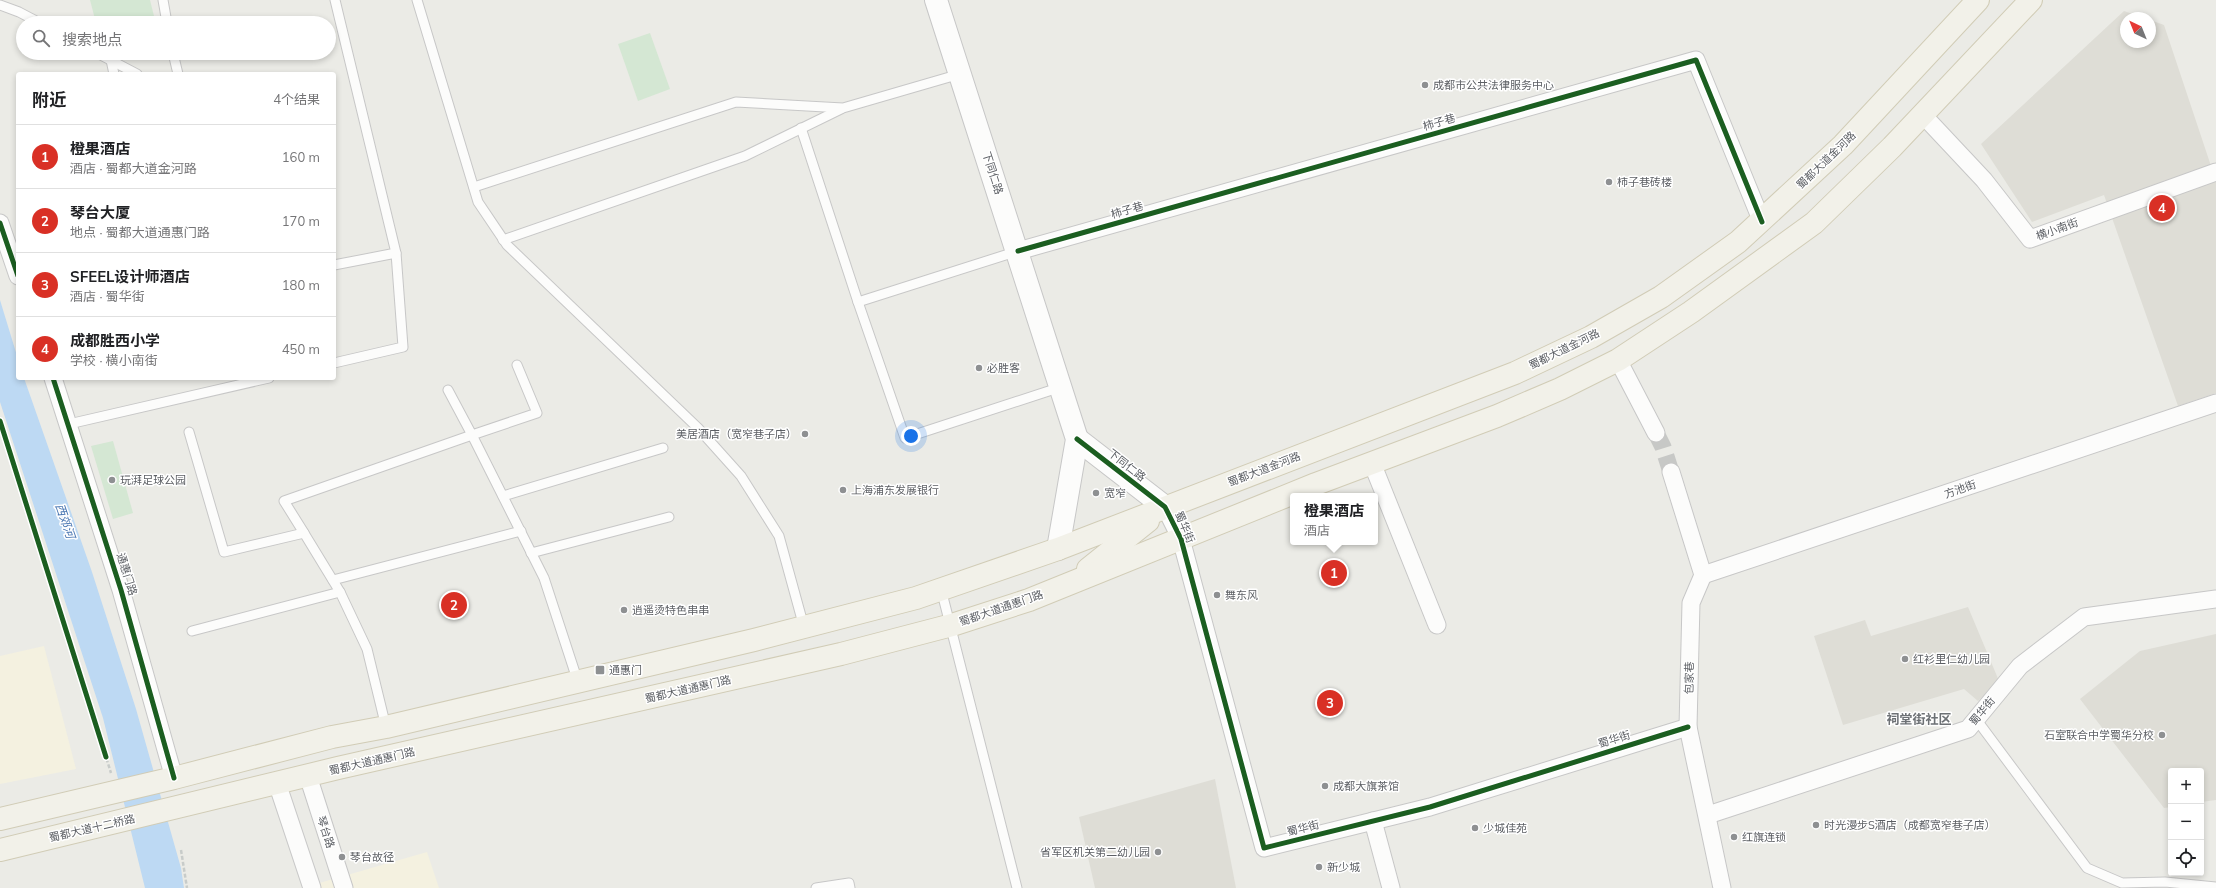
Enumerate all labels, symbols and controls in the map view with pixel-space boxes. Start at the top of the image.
north arrow [2120,12,2156,48]
search box [16,16,336,60]
icon: search [30,27,52,49]
text: 搜索地点 [62,30,122,49]
place label: 成都市公共法律服务中心 [1433,78,1554,92]
marker: 成都市公共法律服务中心 [1420,80,1430,90]
text: 附近 [32,89,66,110]
text: 4个结果 [273,91,320,107]
street label: 柿子巷 [1421,111,1457,133]
street label: 蜀都大道金河路 [1793,128,1859,192]
text: 橙果酒店 [70,139,130,158]
text: 1 [41,149,49,165]
text: 160 m [282,149,320,165]
street label: 下同仁路 [980,150,1006,196]
text: 酒店 · 蜀都大道金河路 [70,160,197,176]
place label: 柿子巷砖楼 [1617,175,1672,189]
marker: 柿子巷砖楼 [1604,177,1614,187]
pin: 4 [2149,193,2175,223]
street label: 柿子巷 [1109,199,1145,221]
text: 琴台大厦 [70,203,130,222]
text: 2 [41,213,49,229]
text: 170 m [282,213,320,229]
street label: 横小南街 [2034,215,2080,243]
text: 地点 · 蜀都大道通惠门路 [70,224,210,240]
text: SFEEL设计师酒店 [70,267,190,286]
text: 3 [41,277,49,293]
text: 180 m [282,277,320,293]
text: 酒店 · 蜀华街 [70,288,145,304]
street label: 蜀都大道金河路 [1526,326,1602,372]
text: 成都胜西小学 [70,331,160,350]
text: 4 [41,341,49,357]
text: 450 m [282,341,320,357]
text: 学校 · 横小南街 [70,352,158,368]
place label: 必胜客 [987,361,1020,375]
marker: 必胜客 [974,363,984,373]
your location [901,426,921,446]
place label: 美居酒店（宽窄巷子店） [676,427,797,441]
marker: 美居酒店（宽窄巷子店） [800,429,810,439]
street label: 下同仁路 [1105,446,1149,484]
street label: 蜀都大道金河路 [1226,449,1302,489]
place label: 玩湃足球公园 [120,473,186,487]
marker: 玩湃足球公园 [107,475,117,485]
street label: 方池街 [1942,477,1978,501]
place label: 上海浦东发展银行 [851,483,939,497]
marker: 上海浦东发展银行 [838,485,848,495]
place label: 宽窄 [1104,486,1126,500]
marker: 宽窄 [1091,488,1101,498]
popup [1290,493,1378,545]
water label: 西郊河 [53,501,79,542]
text: 橙果酒店 [1304,501,1364,520]
street label: 蜀华街 [1172,509,1198,545]
text: 酒店 [1304,522,1330,538]
street label: 通惠门路 [114,551,140,597]
pin: 1 [1321,558,1347,588]
street label: 蜀都大道通惠门路 [957,587,1045,629]
place label: 舞东风 [1225,588,1258,602]
pin: 2 [441,590,467,620]
marker: 舞东风 [1212,590,1222,600]
place label: 逍遥烫特色串串 [632,603,709,617]
marker: 逍遥烫特色串串 [619,605,629,615]
place label: 红衫里仁幼儿园 [1913,652,1990,666]
marker: 红衫里仁幼儿园 [1900,654,1910,664]
street label: 包家巷 [1682,661,1696,695]
place label: 通惠门 [609,663,642,677]
marker: 通惠门 [594,664,606,676]
street label: 蜀都大道通惠门路 [644,672,732,706]
pin: 3 [1317,688,1343,718]
street label: 蜀华街 [1966,694,1998,728]
district label: 祠堂街社区 [1886,711,1952,727]
street label: 蜀华街 [1596,727,1632,751]
place label: 石室联合中学蜀华分校 [2044,728,2154,742]
marker: 石室联合中学蜀华分校 [2157,730,2167,740]
street label: 蜀都大道通惠门路 [328,744,416,778]
map controls [2168,768,2204,876]
button: + [2168,768,2204,804]
place label: 成都大旗茶馆 [1333,779,1399,793]
marker: 成都大旗茶馆 [1320,781,1330,791]
button: − [2168,804,2204,840]
street label: 蜀都大道十二桥路 [48,811,136,845]
street label: 琴台路 [314,814,338,850]
street label: 蜀华街 [1285,817,1321,839]
place label: 时光漫步S酒店（成都宽窄巷子店） [1824,818,1996,832]
marker: 时光漫步S酒店（成都宽窄巷子店） [1811,820,1821,830]
place label: 少城佳苑 [1483,821,1527,835]
marker: 少城佳苑 [1470,823,1480,833]
place label: 红旗连锁 [1742,830,1786,844]
marker: 红旗连锁 [1729,832,1739,842]
button: locate [2168,840,2204,876]
place label: 省军区机关第二幼儿园 [1040,845,1150,859]
marker: 省军区机关第二幼儿园 [1153,847,1163,857]
place label: 琴台故径 [350,850,394,864]
marker: 琴台故径 [337,852,347,862]
place label: 新少城 [1327,860,1360,874]
marker: 新少城 [1314,862,1324,872]

